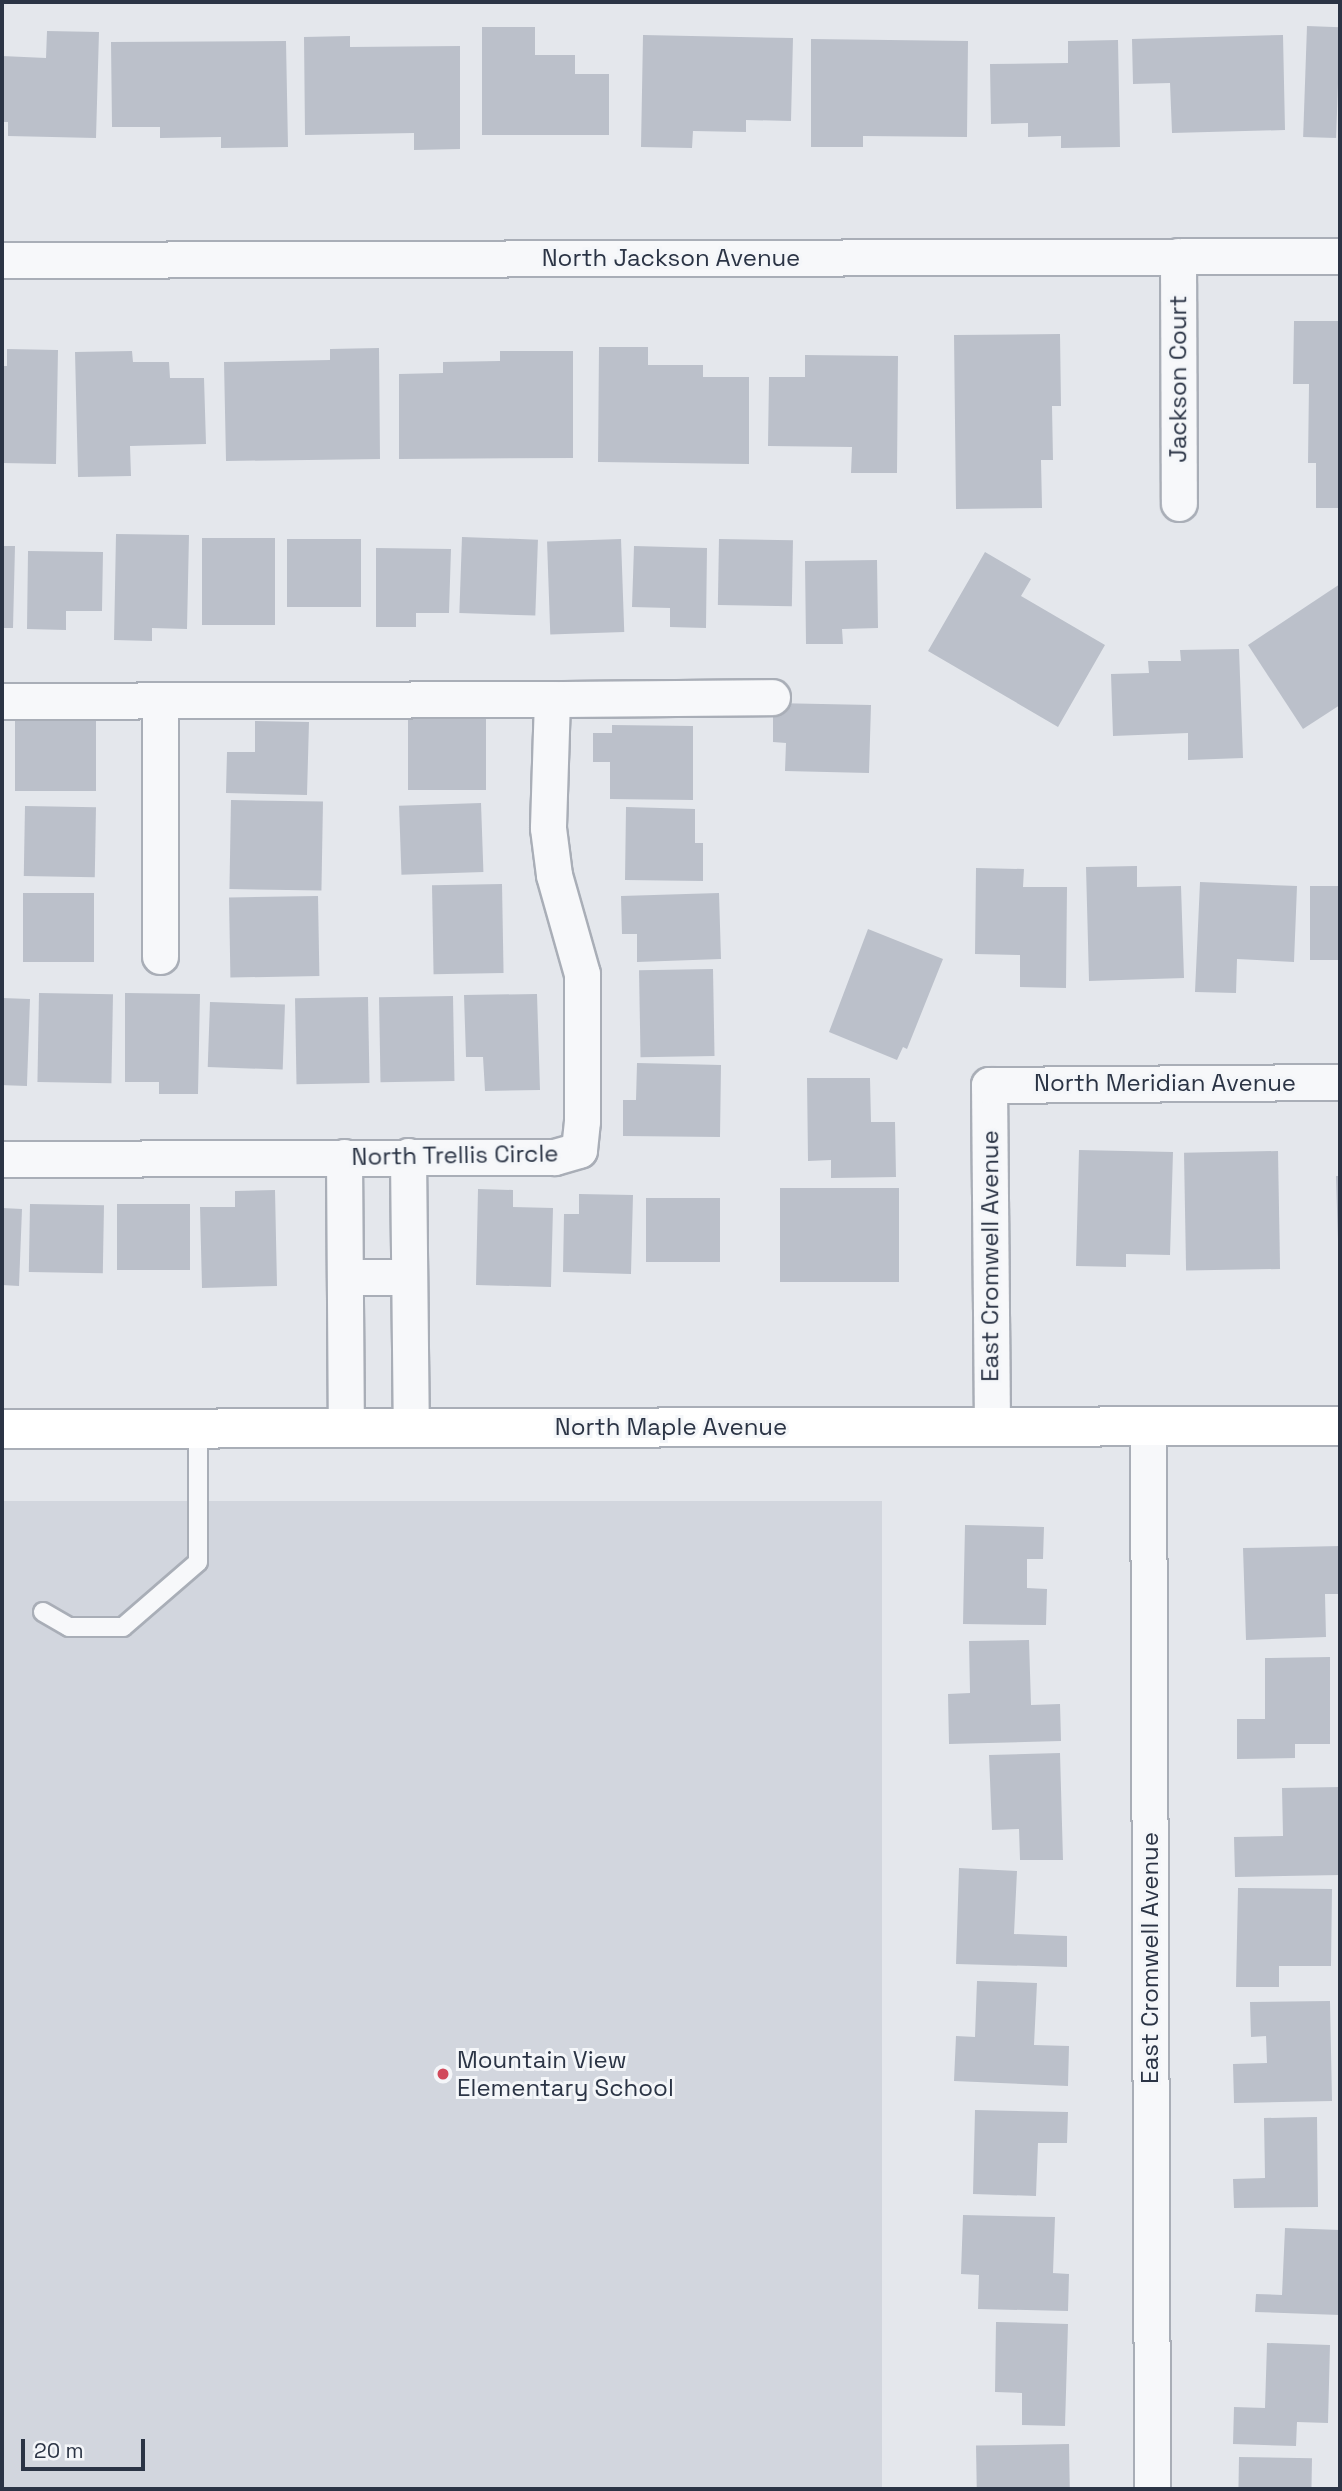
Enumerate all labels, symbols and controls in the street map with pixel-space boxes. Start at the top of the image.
street label: North Jackson Avenue [542,244,800,272]
street label: Jackson Court [1164,295,1192,463]
street label: North Meridian Avenue [1034,1069,1296,1097]
street label: East Cromwell Avenue [976,1130,1004,1382]
street label: North Trellis Circle [351,1139,559,1171]
street label: North Maple Avenue [555,1413,787,1441]
street label: East Cromwell Avenue [1136,1832,1164,2084]
place label: Mountain View Elementary School [457,2046,674,2102]
marker: Mountain View Elementary School [435,2066,451,2082]
scale bar [24,2424,149,2468]
text: 20 m [34,2437,84,2464]

